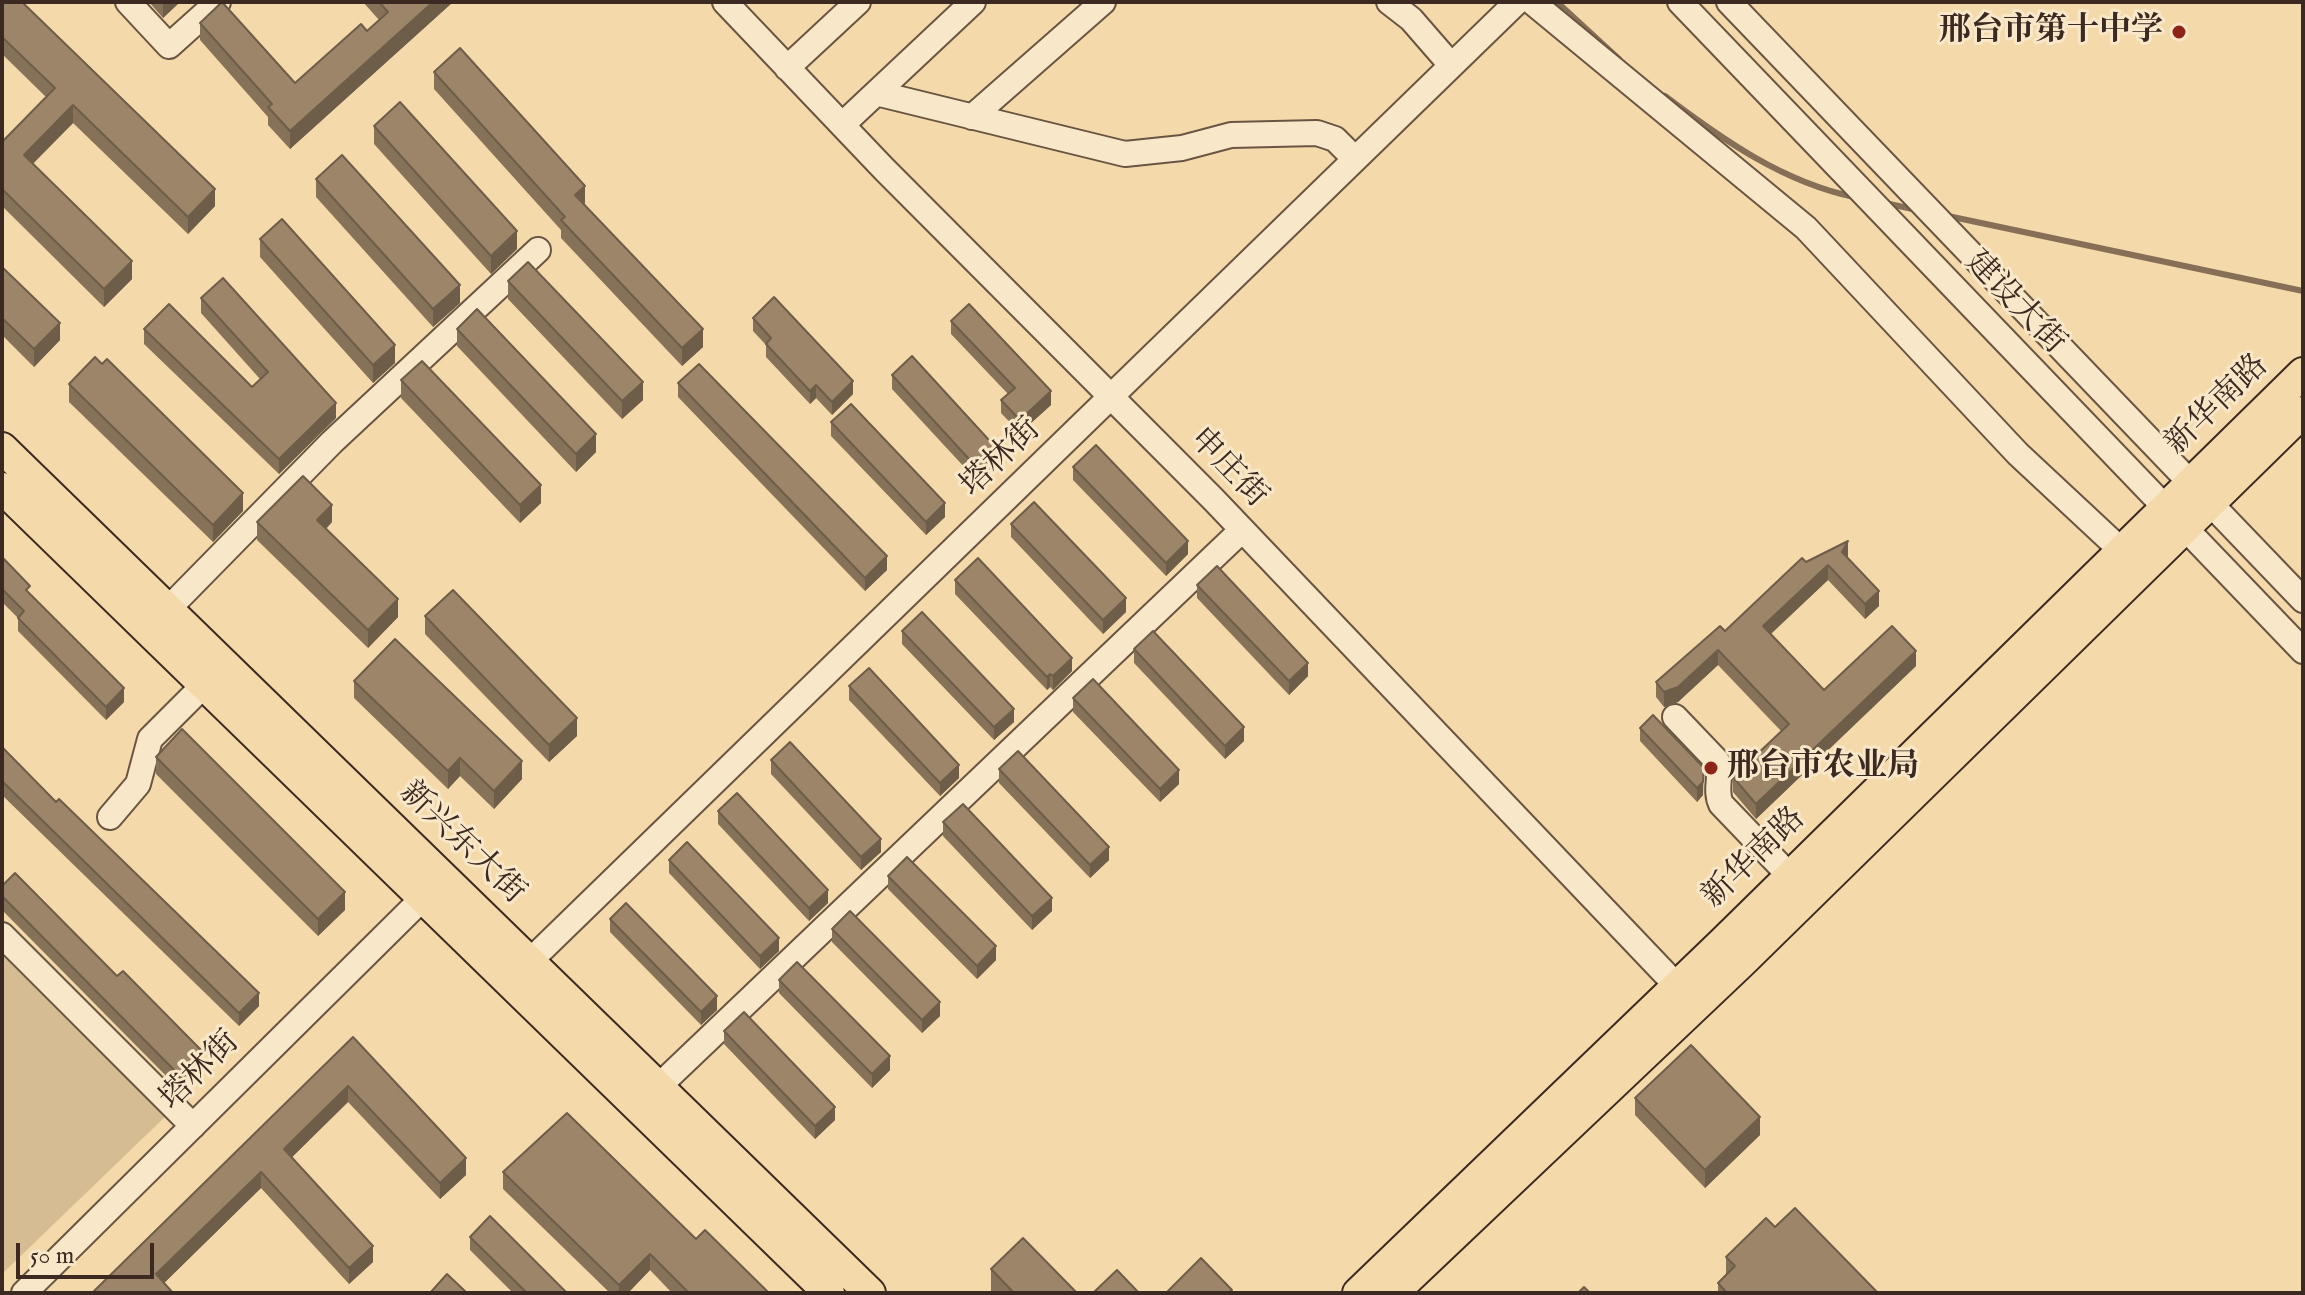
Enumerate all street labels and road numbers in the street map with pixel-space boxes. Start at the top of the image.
street label: 建设大街 [1956,245,2072,363]
street label: 新华南路 [2159,348,2277,464]
street label: 塔林街 [954,412,1050,506]
street label: 申庄街 [1180,421,1274,517]
street label: 新兴东大街 [390,775,532,913]
street label: 新华南路 [1696,801,1814,917]
street label: 塔林街 [153,1024,249,1120]

